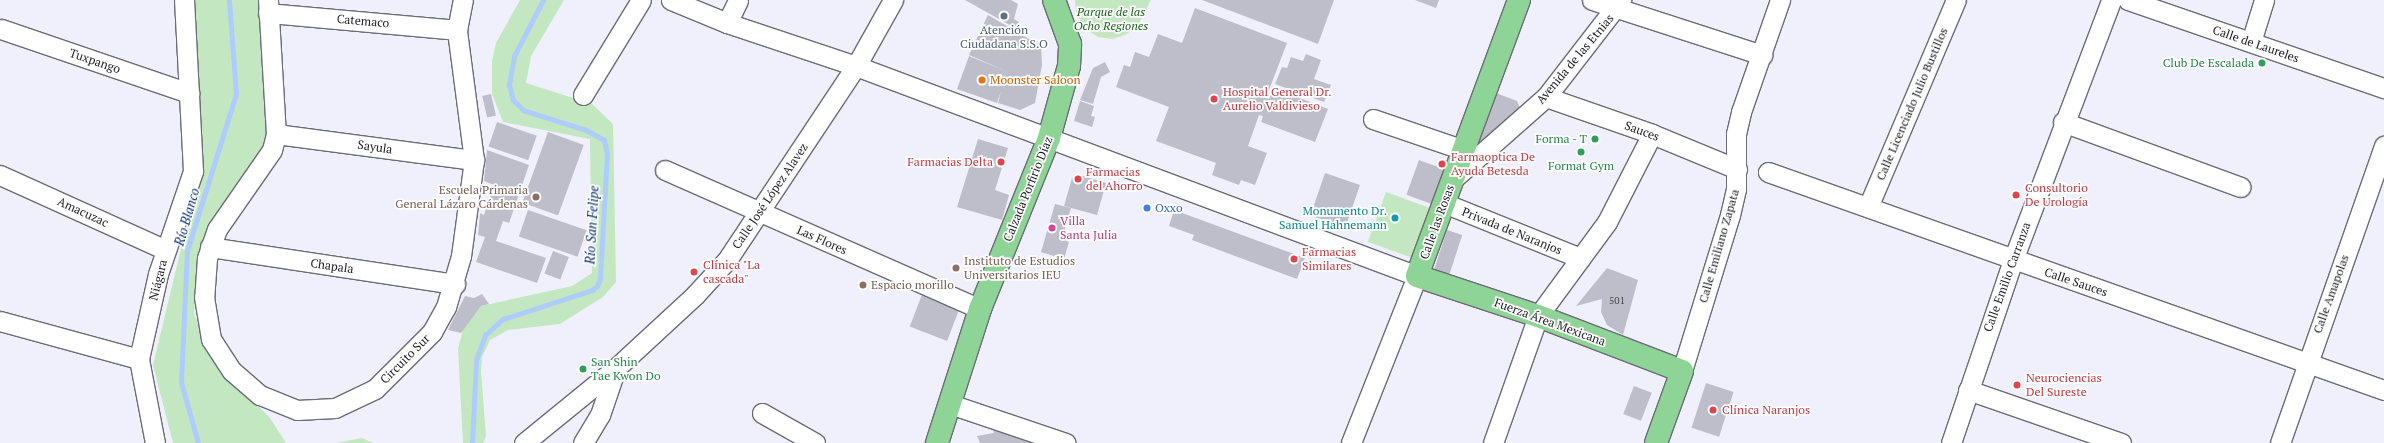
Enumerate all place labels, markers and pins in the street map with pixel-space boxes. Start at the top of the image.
marker: Atención Ciudadana S.S.O [999,11,1009,21]
place label: Atención Ciudadana S.S.O [960,23,1048,51]
place label: Club De Escalada [2163,56,2254,70]
marker: Club De Escalada [2257,58,2267,68]
place label: Moonster Saloon [990,73,1081,87]
marker: Moonster Saloon [977,75,987,85]
place label: Hospital General Dr. Aurelio Valdivieso [1223,85,1332,113]
marker: Hospital General Dr. Aurelio Valdivieso [1208,93,1220,105]
place label: Forma - T [1534,132,1587,146]
marker: Forma - T [1590,134,1600,144]
marker: Format Gym [1576,147,1586,157]
place label: Farmaoptica De Ayuda Betesda [1451,150,1535,178]
place label: Farmacias Delta [907,155,993,169]
marker: Farmacias Delta [996,157,1006,167]
marker: Farmaoptica De Ayuda Betesda [1436,158,1448,170]
place label: Format Gym [1548,159,1614,173]
place label: Farmacias del Ahorro [1086,165,1143,193]
marker: Farmacias del Ahorro [1073,174,1083,184]
place label: Consultorio De Urología [2025,181,2088,209]
place label: Escuela Primaria General Lázaro Cárdenas [395,183,528,211]
marker: Consultorio De Urología [2010,189,2022,201]
marker: Escuela Primaria General Lázaro Cárdenas [531,192,541,202]
place label: Oxxo [1155,201,1183,215]
marker: Oxxo [1142,203,1152,213]
place label: Monumento Dr. Samuel Hahnemann [1279,204,1387,232]
marker: Monumento Dr. Samuel Hahnemann [1390,213,1400,223]
place label: Villa Santa Julia [1060,214,1117,242]
marker: Villa Santa Julia [1047,223,1057,233]
place label: Farmacias Similares [1302,245,1356,273]
place label: Instituto de Estudios Universitarios IEU [964,254,1075,282]
marker: Farmacias Similares [1289,254,1299,264]
place label: Clínica "La cascada" [703,258,760,286]
marker: Instituto de Estudios Universitarios IEU [951,263,961,273]
marker: Clínica "La cascada" [688,266,700,278]
place label: Espacio morillo [871,278,954,292]
marker: Espacio morillo [858,280,868,290]
place label: San Shin Tae Kwon Do [591,355,661,383]
marker: San Shin Tae Kwon Do [578,364,588,374]
place label: Neurociencias Del Sureste [2026,371,2102,399]
marker: Neurociencias Del Sureste [2011,379,2023,391]
place label: Clínica Naranjos [1722,403,1810,417]
marker: Clínica Naranjos [1707,404,1719,416]

